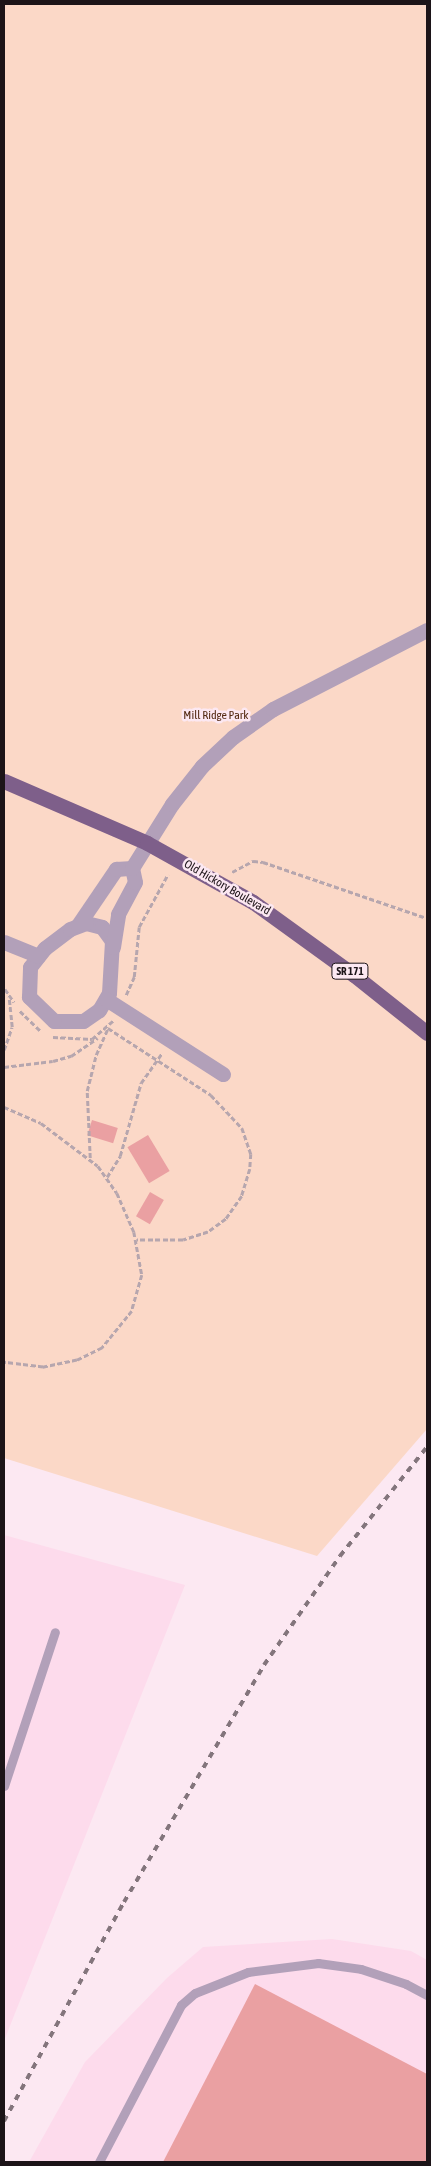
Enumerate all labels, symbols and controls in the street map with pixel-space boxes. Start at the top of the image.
park label: Mill Ridge Park [183,709,249,723]
street label: Old Hickory Boulevard [181,857,273,919]
road number: SR 171 [331,962,369,979]

